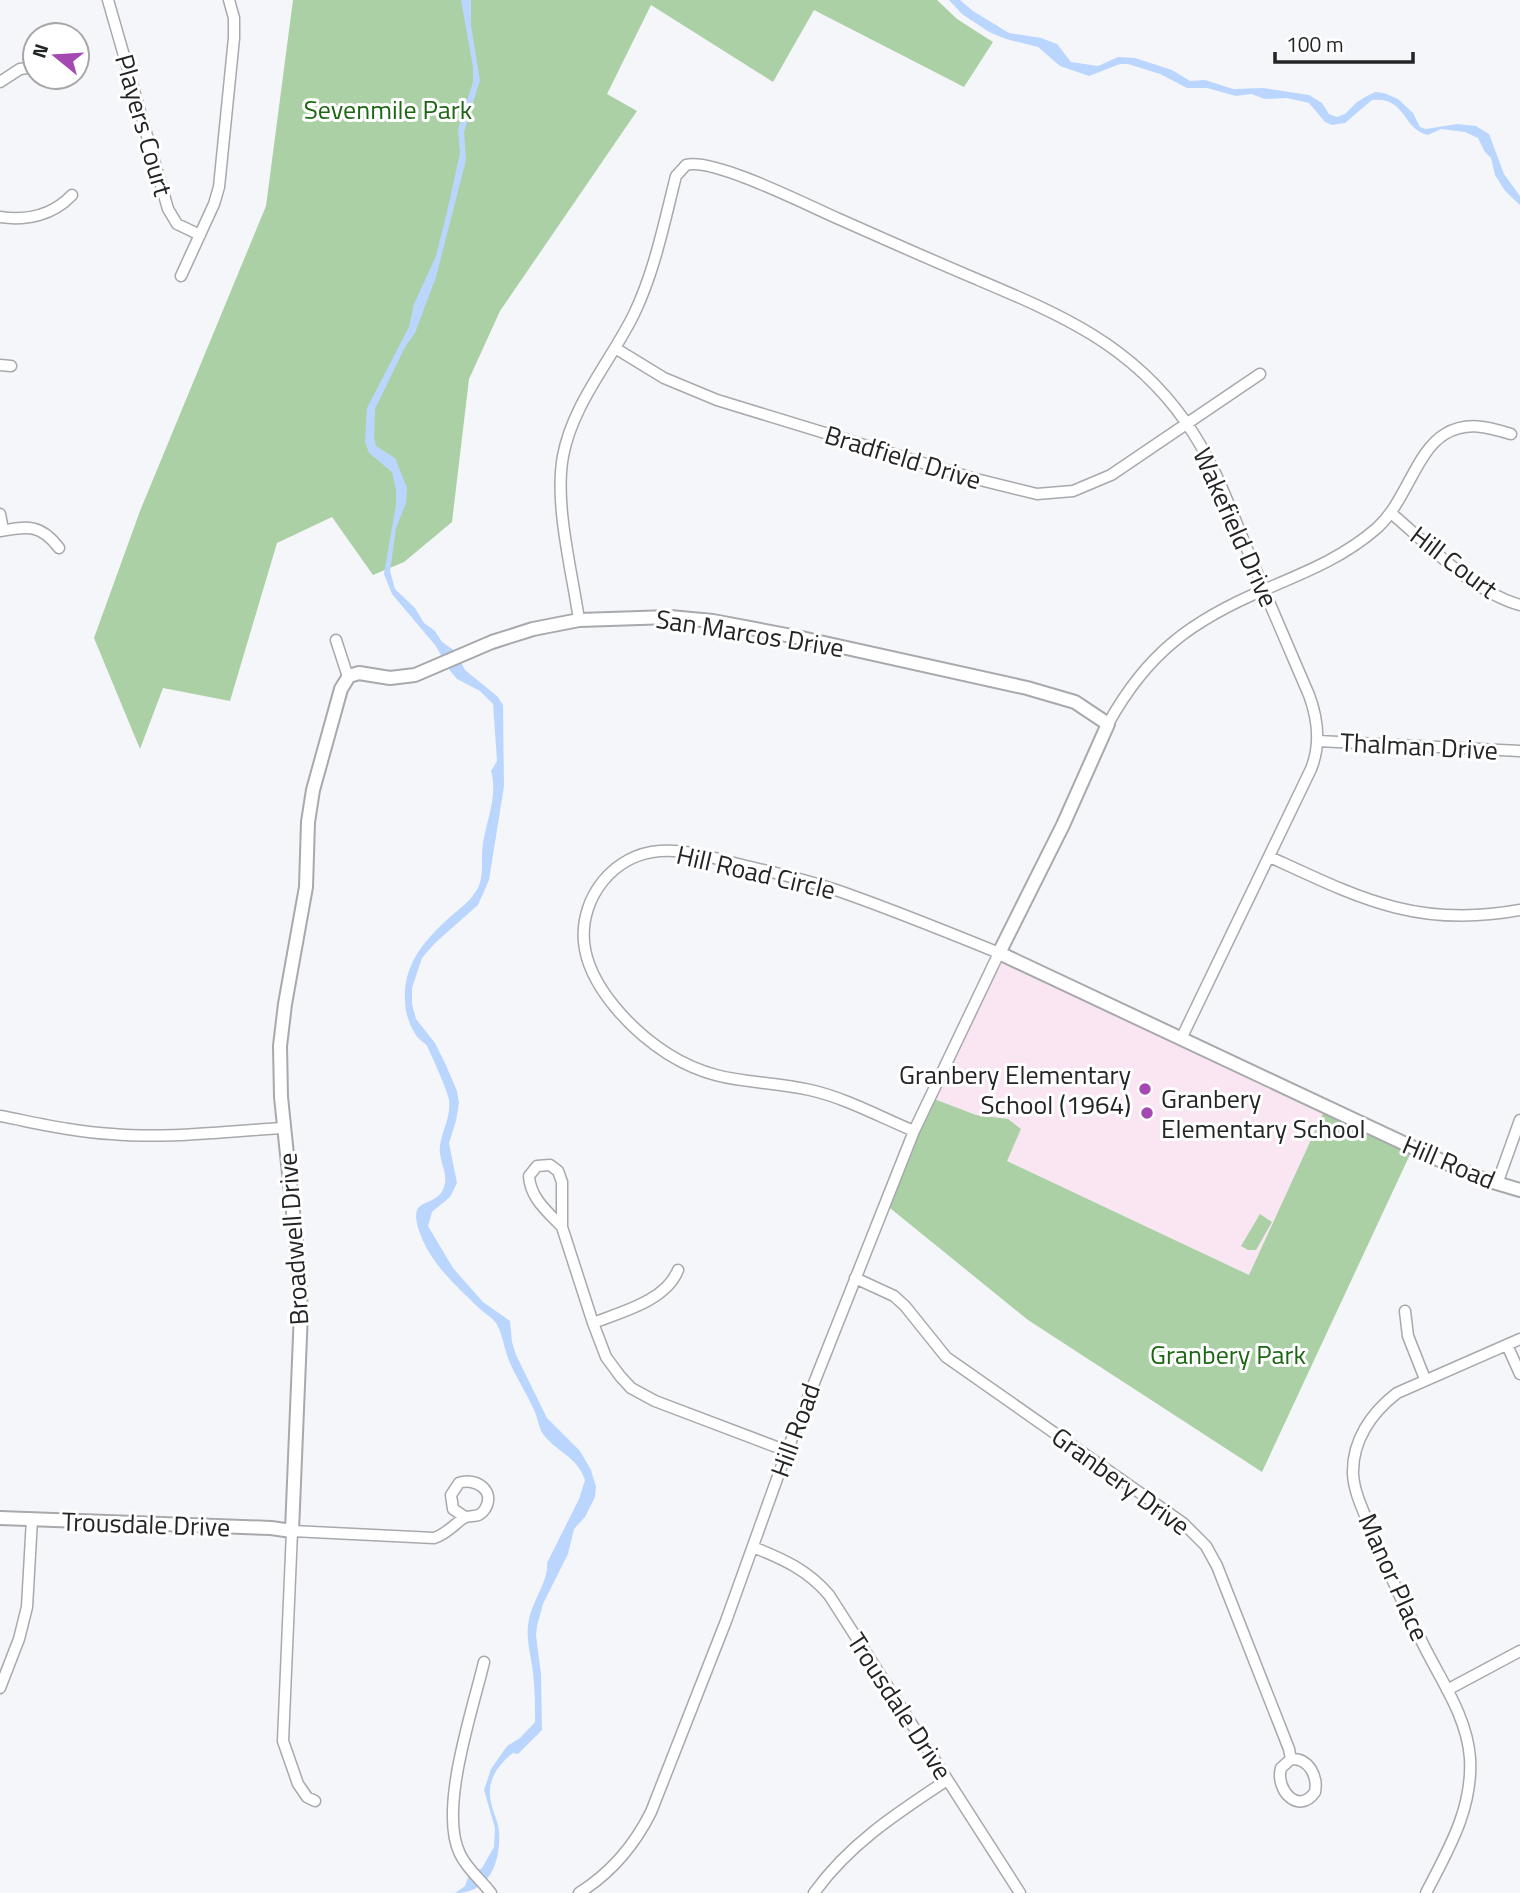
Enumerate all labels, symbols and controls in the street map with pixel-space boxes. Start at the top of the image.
north arrow [21,21,91,91]
scale bar [1275,21,1413,65]
text: 100 m [1286,28,1343,60]
text: N [24,40,55,61]
street label: Players Court [105,49,183,201]
park label: Sevenmile Park [304,90,472,129]
street label: Bradfield Drive [820,415,986,499]
street label: Wakefield Drive [1183,441,1289,613]
street label: Hill Court [1402,516,1506,608]
street label: San Marcos Drive [653,599,847,667]
street label: Thalman Drive [1339,722,1499,770]
street label: Hill Road Circle [673,835,839,909]
place label: Granbery Elementary School (1964) [899,1055,1131,1124]
place label: Granbery Elementary School [1161,1079,1366,1148]
marker: Granbery Elementary School (1964) [1137,1081,1153,1097]
marker: Granbery Elementary School [1139,1105,1155,1121]
street label: Hill Road [1397,1125,1501,1199]
street label: Broadwell Drive [268,1152,318,1326]
park label: Granbery Park [1150,1335,1306,1374]
street label: Hill Road [760,1378,830,1482]
street label: Granbery Drive [1044,1417,1198,1545]
street label: Trousdale Drive [61,1502,231,1546]
street label: Manor Place [1349,1507,1439,1647]
street label: Trousdale Drive [838,1625,962,1787]

